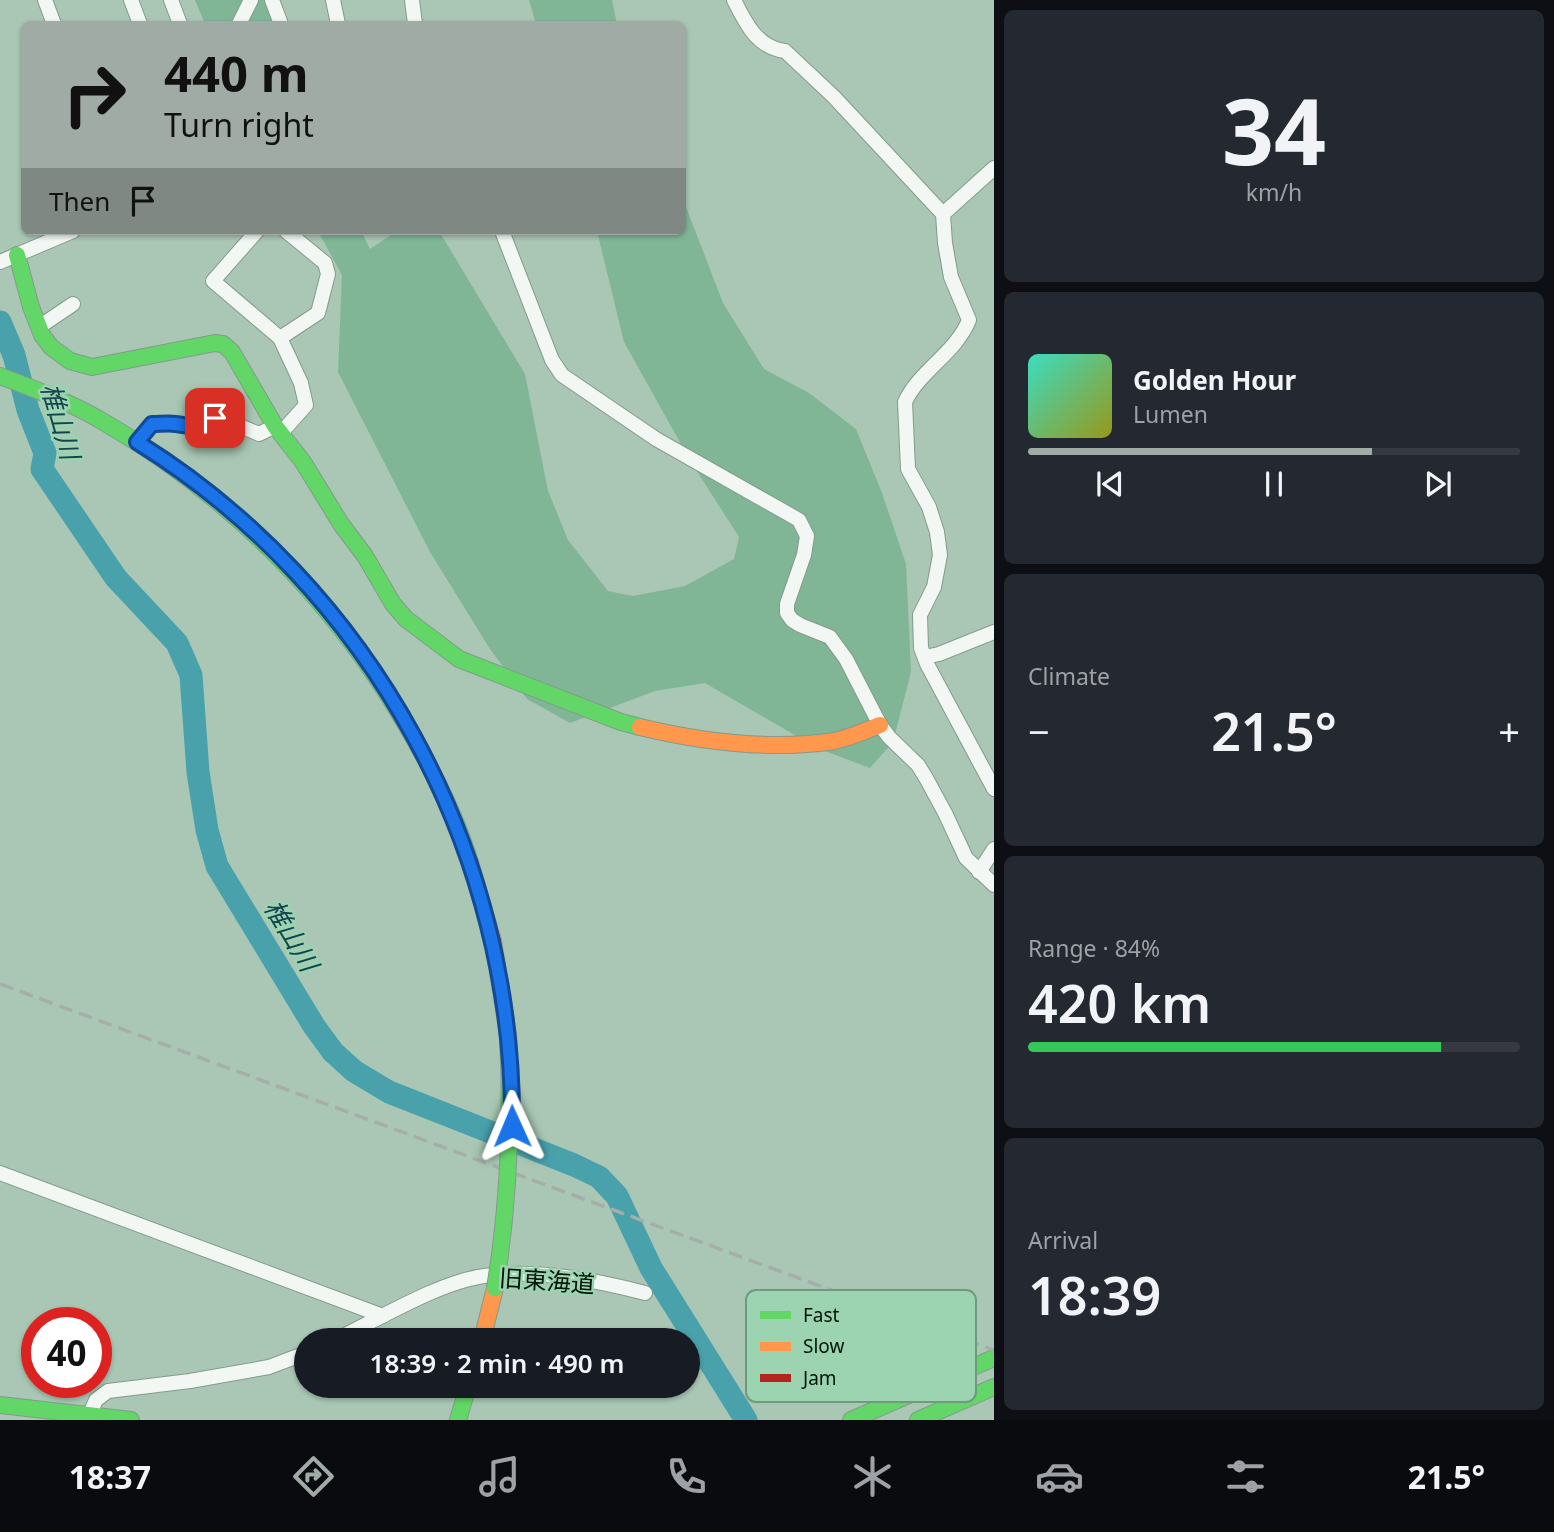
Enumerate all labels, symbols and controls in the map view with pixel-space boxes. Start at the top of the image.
text: 440 m [164,40,309,106]
icon: right [49,49,140,140]
text: 34 [1222,68,1326,192]
text: Turn right [164,103,314,146]
text: km/h [1246,176,1302,208]
icon: arrive [124,182,162,220]
text: Then [49,183,110,219]
text: Golden Hour [1133,362,1296,398]
water label: 椎山川 [33,379,90,466]
pin [185,388,245,448]
text: Lumen [1133,398,1208,430]
icon: arrive [196,399,234,437]
icon: previous [1091,465,1129,503]
icon: pause [1255,465,1293,503]
icon: next [1419,465,1457,503]
text: Climate [1028,660,1110,692]
text: 21.5° [1211,695,1337,766]
text: − [1028,705,1050,757]
text: + [1498,705,1520,757]
water label: 椎山川 [256,892,329,980]
text: Range · 84% [1028,932,1160,964]
text: 420 km [1028,967,1211,1038]
position arrow [475,1089,549,1163]
text: Arrival [1028,1224,1098,1256]
text: 18:39 [1028,1259,1161,1330]
street label: 旧東海道 [498,1260,596,1300]
legend [746,1290,976,1402]
text: Fast [803,1302,840,1328]
speed limit sign: 40 [21,1307,112,1398]
text: Slow [803,1333,844,1359]
text: 18:39 · 2 min · 490 m [370,1345,624,1381]
text: Jam [801,1365,837,1391]
icon: directions [289,1452,338,1501]
icon: music [475,1452,524,1501]
icon: phone [662,1452,711,1501]
icon: climate [848,1452,897,1501]
icon: car [1035,1452,1084,1501]
icon: filters [1221,1452,1270,1501]
text: 18:37 [69,1455,151,1498]
text: 21.5° [1408,1455,1485,1498]

